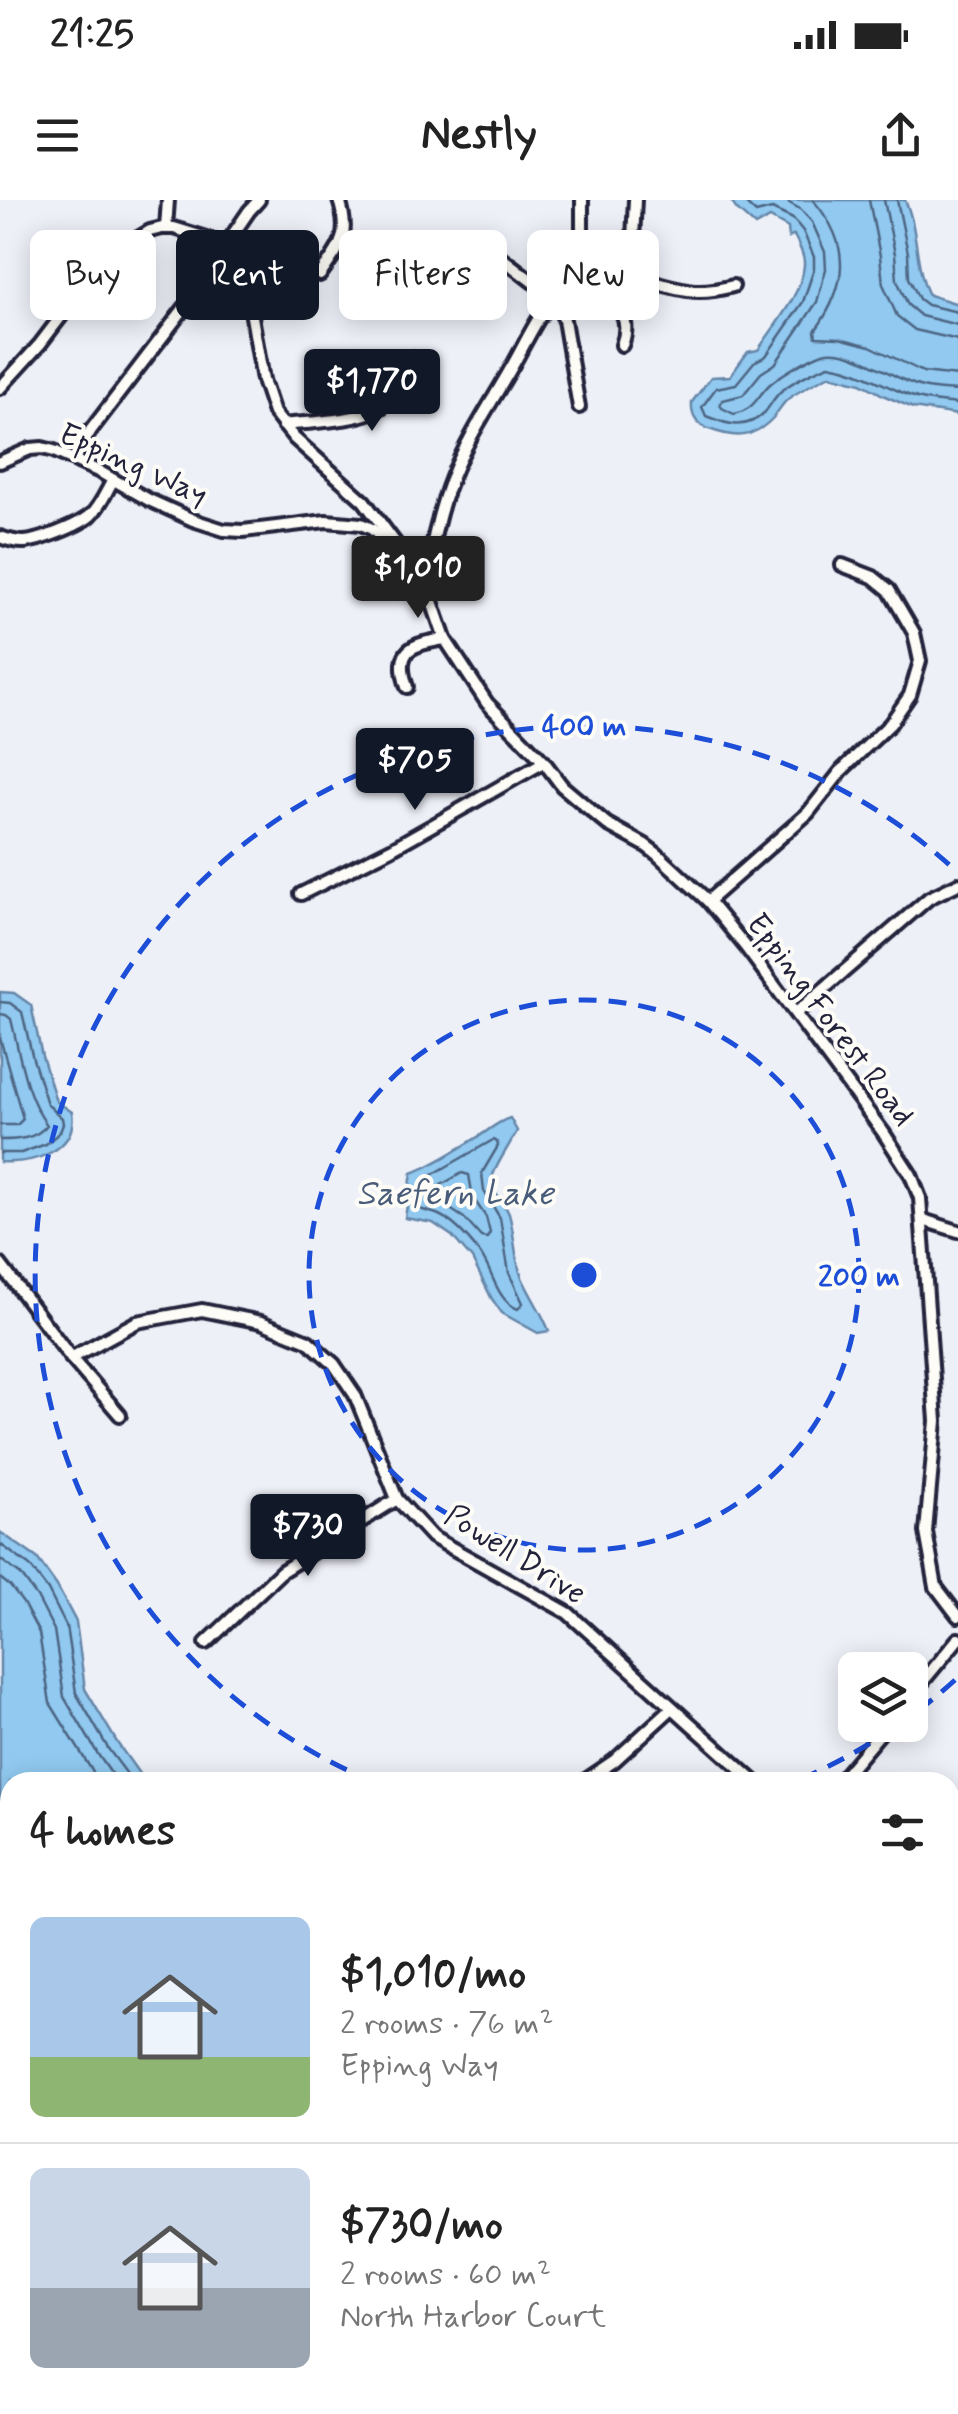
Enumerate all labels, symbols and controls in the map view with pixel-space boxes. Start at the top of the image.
text: 21:25 [50,11,134,60]
text: Nestly [421,106,537,165]
icon: menu [30,108,85,163]
icon: share [873,108,928,163]
chip: Buy [30,230,156,320]
chip: Rent [176,230,319,320]
chip: Filters [339,230,507,320]
chip: New [527,230,659,320]
pin: $1,770 [291,349,453,434]
text: $1,770 [326,360,418,402]
street label: Epping Way [52,414,214,516]
pin: $1,010 [337,536,499,621]
text: $1,010 [374,547,462,589]
text: 400 m [542,708,626,747]
pin: $705 [356,728,474,813]
text: $705 [378,739,452,781]
street label: Epping Forest Road [736,905,924,1135]
water label: Saefern Lake [357,1171,556,1217]
centre of rings [566,1257,602,1293]
text: 200 m [818,1258,900,1297]
pin: $730 [249,1494,367,1579]
street label: Powell Drive [436,1495,594,1615]
text: $730 [272,1505,344,1547]
map controls [838,1652,928,1742]
button: layers [838,1652,928,1742]
text: 4 homes [30,1805,176,1860]
icon: filters [875,1805,930,1860]
text: $1,010/mo [340,1948,526,2003]
icon: home [110,1957,230,2077]
text: 2 rooms · 76 m² [340,2003,553,2045]
text: Epping Way [340,2045,498,2087]
text: $730/mo [340,2199,503,2254]
icon: home [110,2208,230,2328]
text: 2 rooms · 60 m² [340,2254,551,2296]
text: North Harbor Court [340,2296,606,2338]

